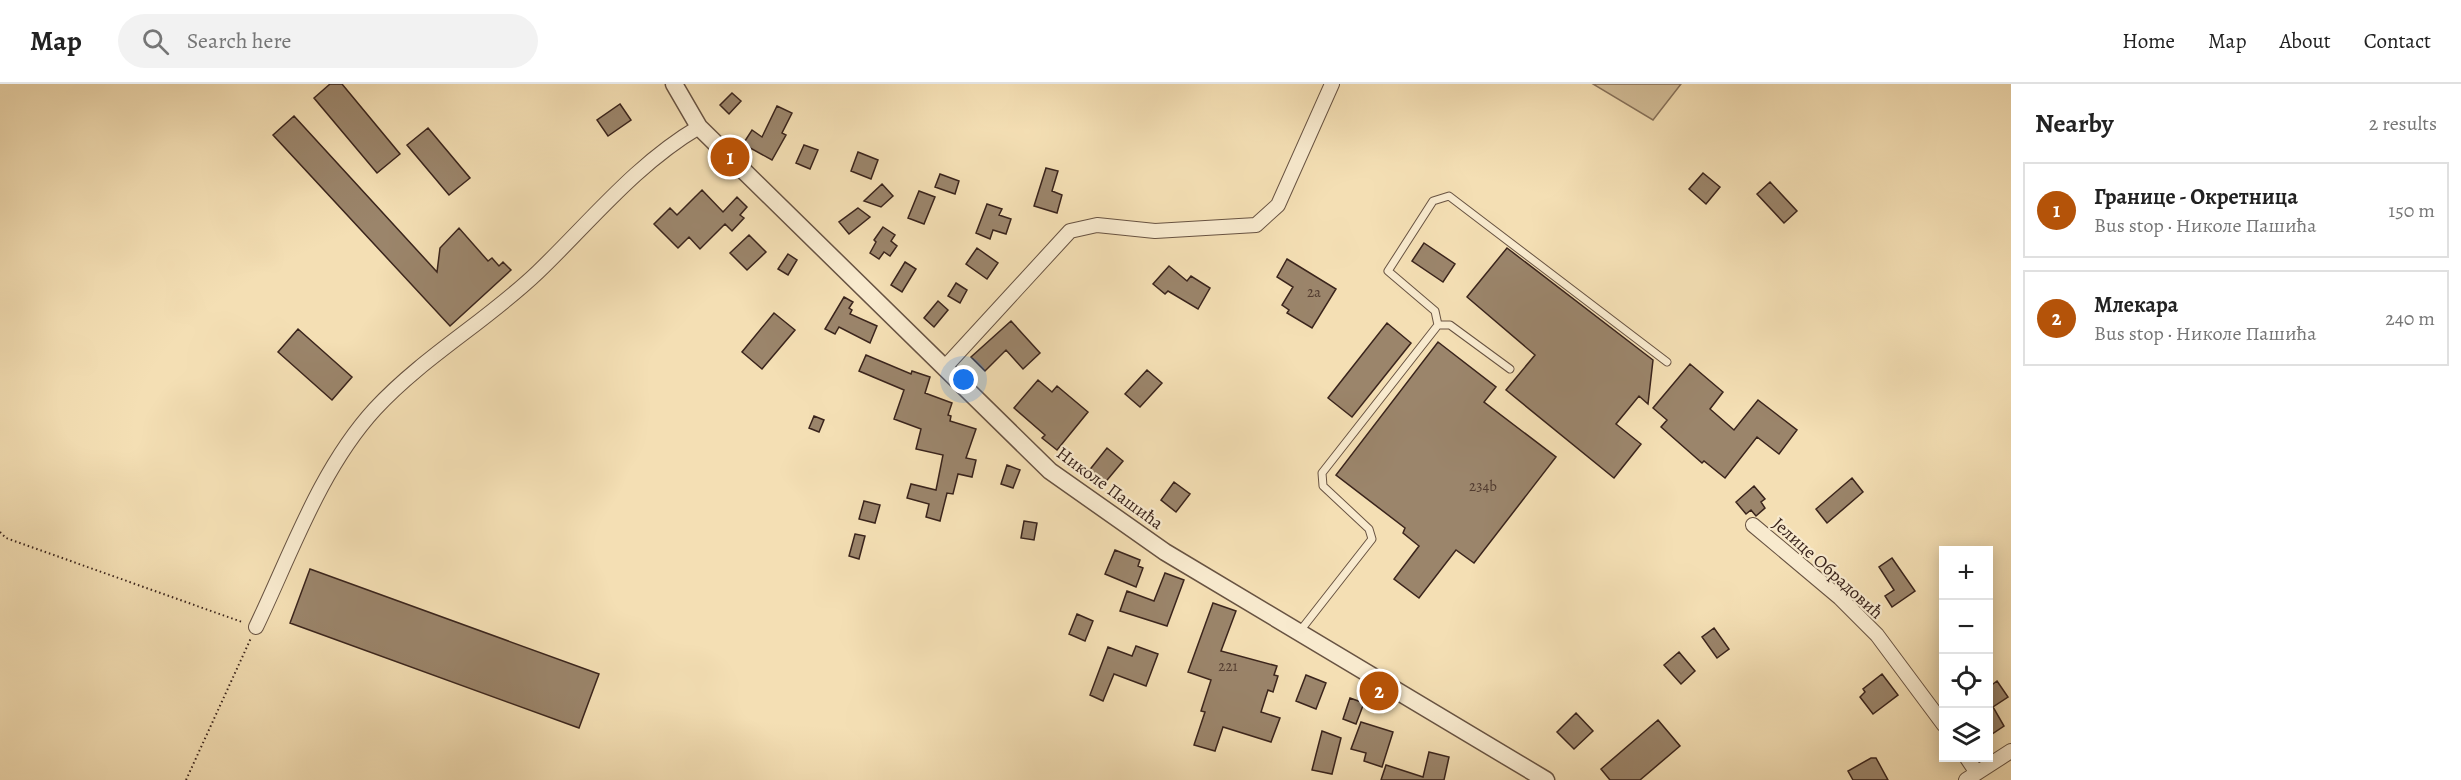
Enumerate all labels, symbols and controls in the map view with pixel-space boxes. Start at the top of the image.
search box [118,14,538,68]
text: Map [30,22,82,60]
icon: search [139,25,172,58]
text: Search here [187,26,291,56]
text: Home [2122,27,2175,55]
text: Map [2208,27,2246,55]
text: About [2279,27,2331,55]
text: Contact [2364,27,2431,55]
text: Nearby [2035,106,2114,141]
text: 2 results [2369,110,2437,137]
pin: 1 [710,134,750,180]
text: Границе - Окретница [2094,182,2298,212]
text: 1 [2053,197,2060,224]
text: 150 m [2388,197,2435,224]
text: Bus stop · Николе Пашића [2094,212,2317,239]
house number: 2a [1307,282,1321,302]
text: Млекара [2094,290,2178,320]
text: 2 [2052,305,2061,332]
text: 240 m [2385,305,2435,332]
text: Bus stop · Николе Пашића [2094,320,2317,347]
your location [949,365,978,394]
street label: Николе Пашића [1052,441,1169,535]
house number: 234b [1469,476,1497,496]
street label: Јелице Обрадовић [1768,512,1889,624]
map controls [1939,546,1993,762]
button: + [1939,546,1993,600]
button: − [1939,600,1993,654]
button: locate [1939,654,1993,708]
house number: 221 [1218,656,1238,676]
pin: 2 [1360,668,1398,714]
button: layers [1939,708,1993,762]

